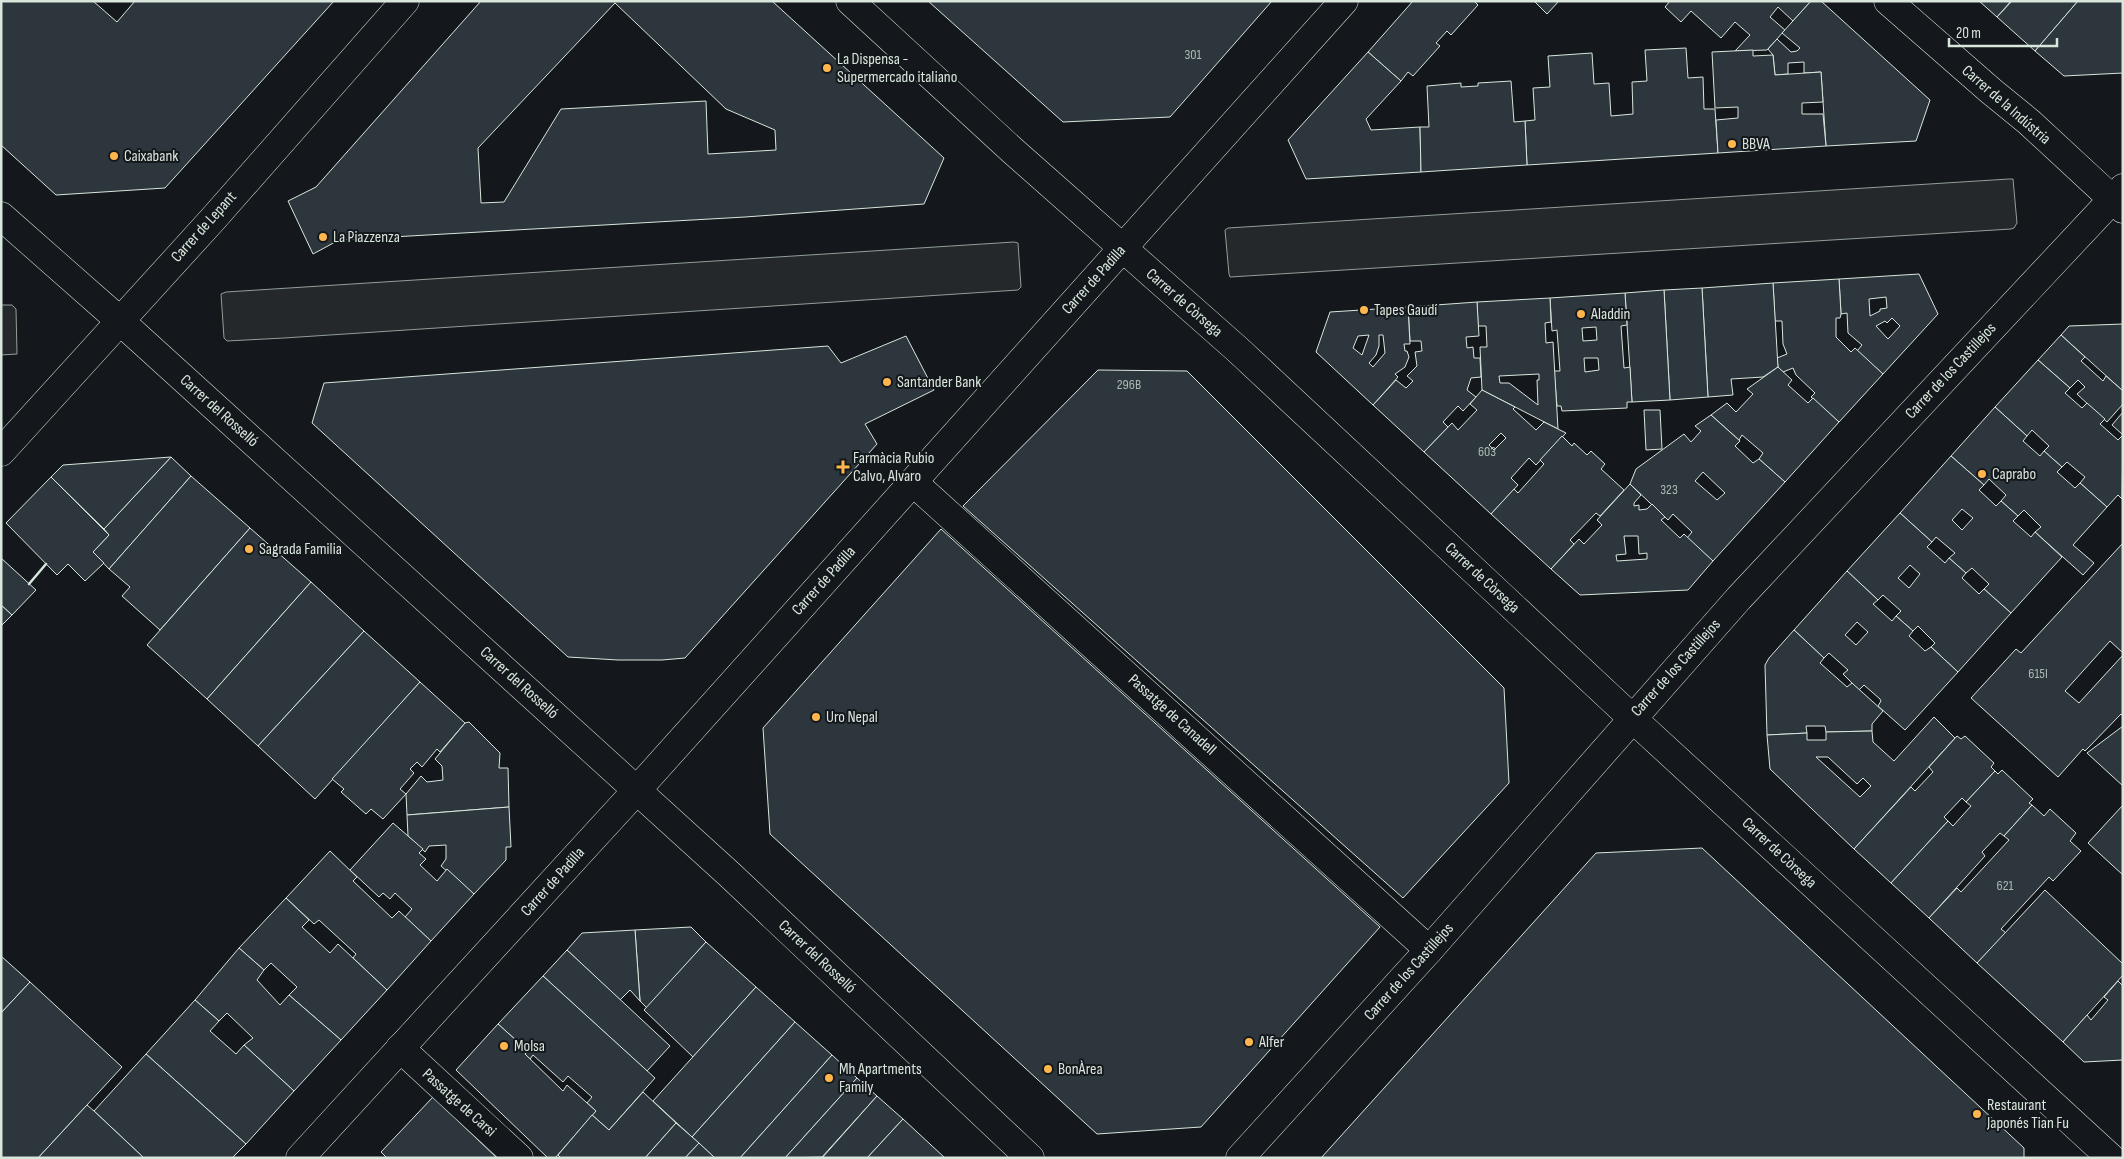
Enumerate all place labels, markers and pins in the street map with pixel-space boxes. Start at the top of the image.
place label: La Dispensa - Supermercado italiano [837,50,957,87]
marker: La Dispensa - Supermercado italiano [821,62,833,74]
place label: BBVA [1742,135,1770,154]
marker: BBVA [1726,138,1738,150]
place label: Caixabank [124,147,178,166]
marker: Caixabank [108,150,120,162]
place label: La Piazzenza [333,228,400,247]
marker: La Piazzenza [317,231,329,243]
place label: Tapes Gaudí [1374,301,1437,320]
marker: Tapes Gaudí [1358,304,1370,316]
place label: Aladdin [1590,305,1630,324]
marker: Aladdin [1575,308,1587,320]
place label: Santander Bank [897,373,981,392]
marker: Santander Bank [881,376,893,388]
place label: Farmàcia Rubio Calvo, Alvaro [853,449,934,486]
marker: Farmàcia Rubio Calvo, Alvaro [837,461,849,473]
place label: Caprabo [1992,465,2036,484]
marker: Caprabo [1976,468,1988,480]
place label: Sagrada Familia [259,540,342,559]
marker: Sagrada Familia [243,543,255,555]
place label: Uro Nepal [826,708,878,727]
marker: Uro Nepal [810,711,822,723]
place label: Alfer [1258,1033,1285,1052]
marker: Alfer [1243,1036,1255,1048]
place label: Molsa [514,1037,545,1056]
marker: Molsa [498,1040,510,1052]
place label: Mh Apartments Family [839,1060,922,1097]
place label: BonÀrea [1058,1060,1103,1079]
marker: BonÀrea [1042,1063,1054,1075]
marker: Mh Apartments Family [823,1072,835,1084]
place label: Restaurant Japonés Tian Fu [1986,1096,2069,1133]
marker: Restaurant Japonés Tian Fu [1971,1108,1983,1120]

